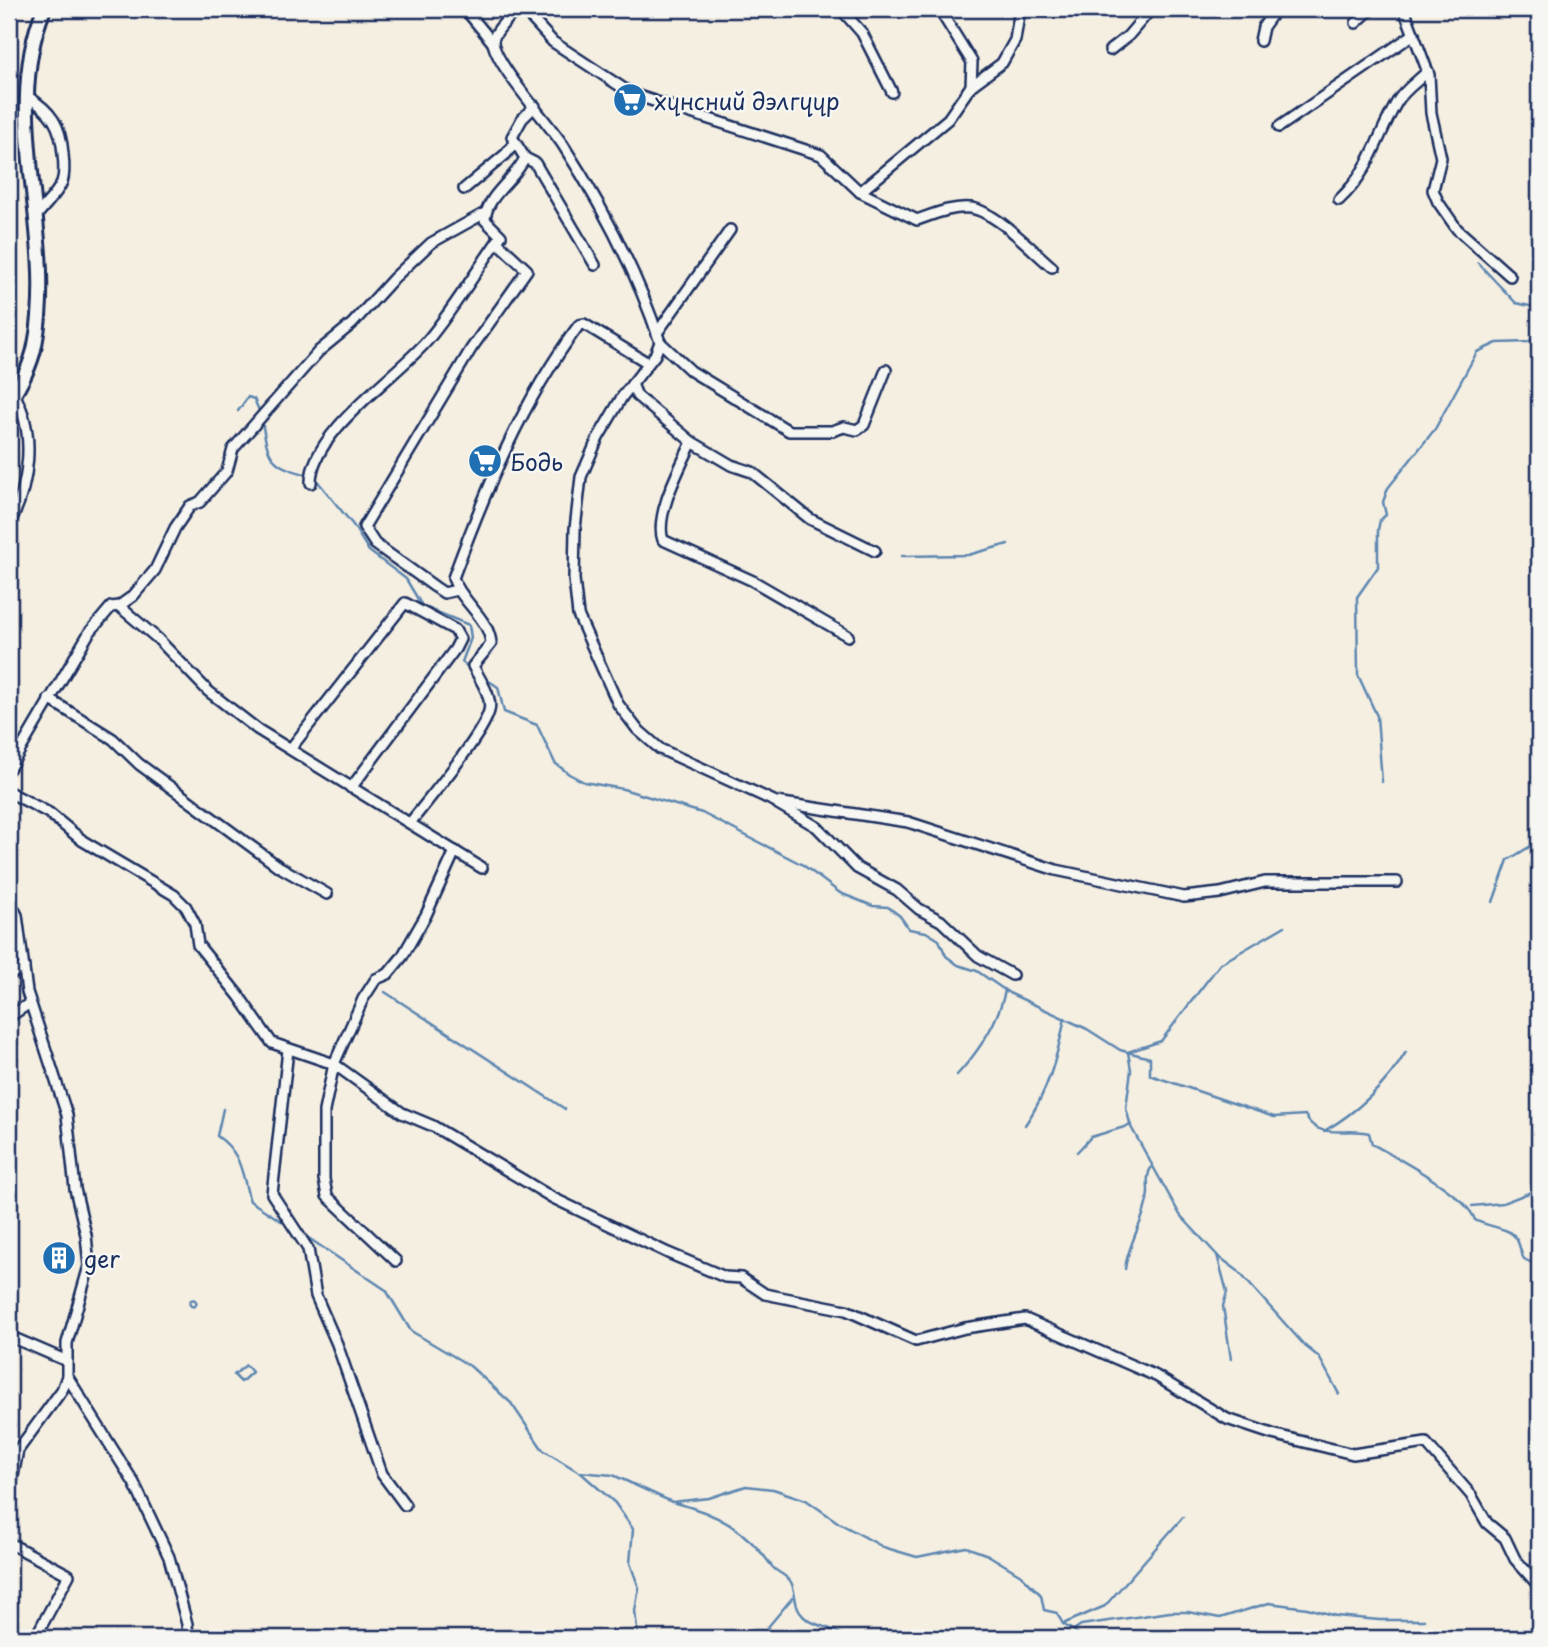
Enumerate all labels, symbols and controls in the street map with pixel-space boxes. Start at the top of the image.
supermarket icon: хүнсний дэлгүүр [611,81,649,119]
place label: хүнсний дэлгүүр [654,83,840,118]
supermarket icon: Бодь [466,442,504,480]
place label: Бодь [510,444,563,479]
building icon: ger [40,1239,78,1277]
place label: ger [84,1241,120,1276]

